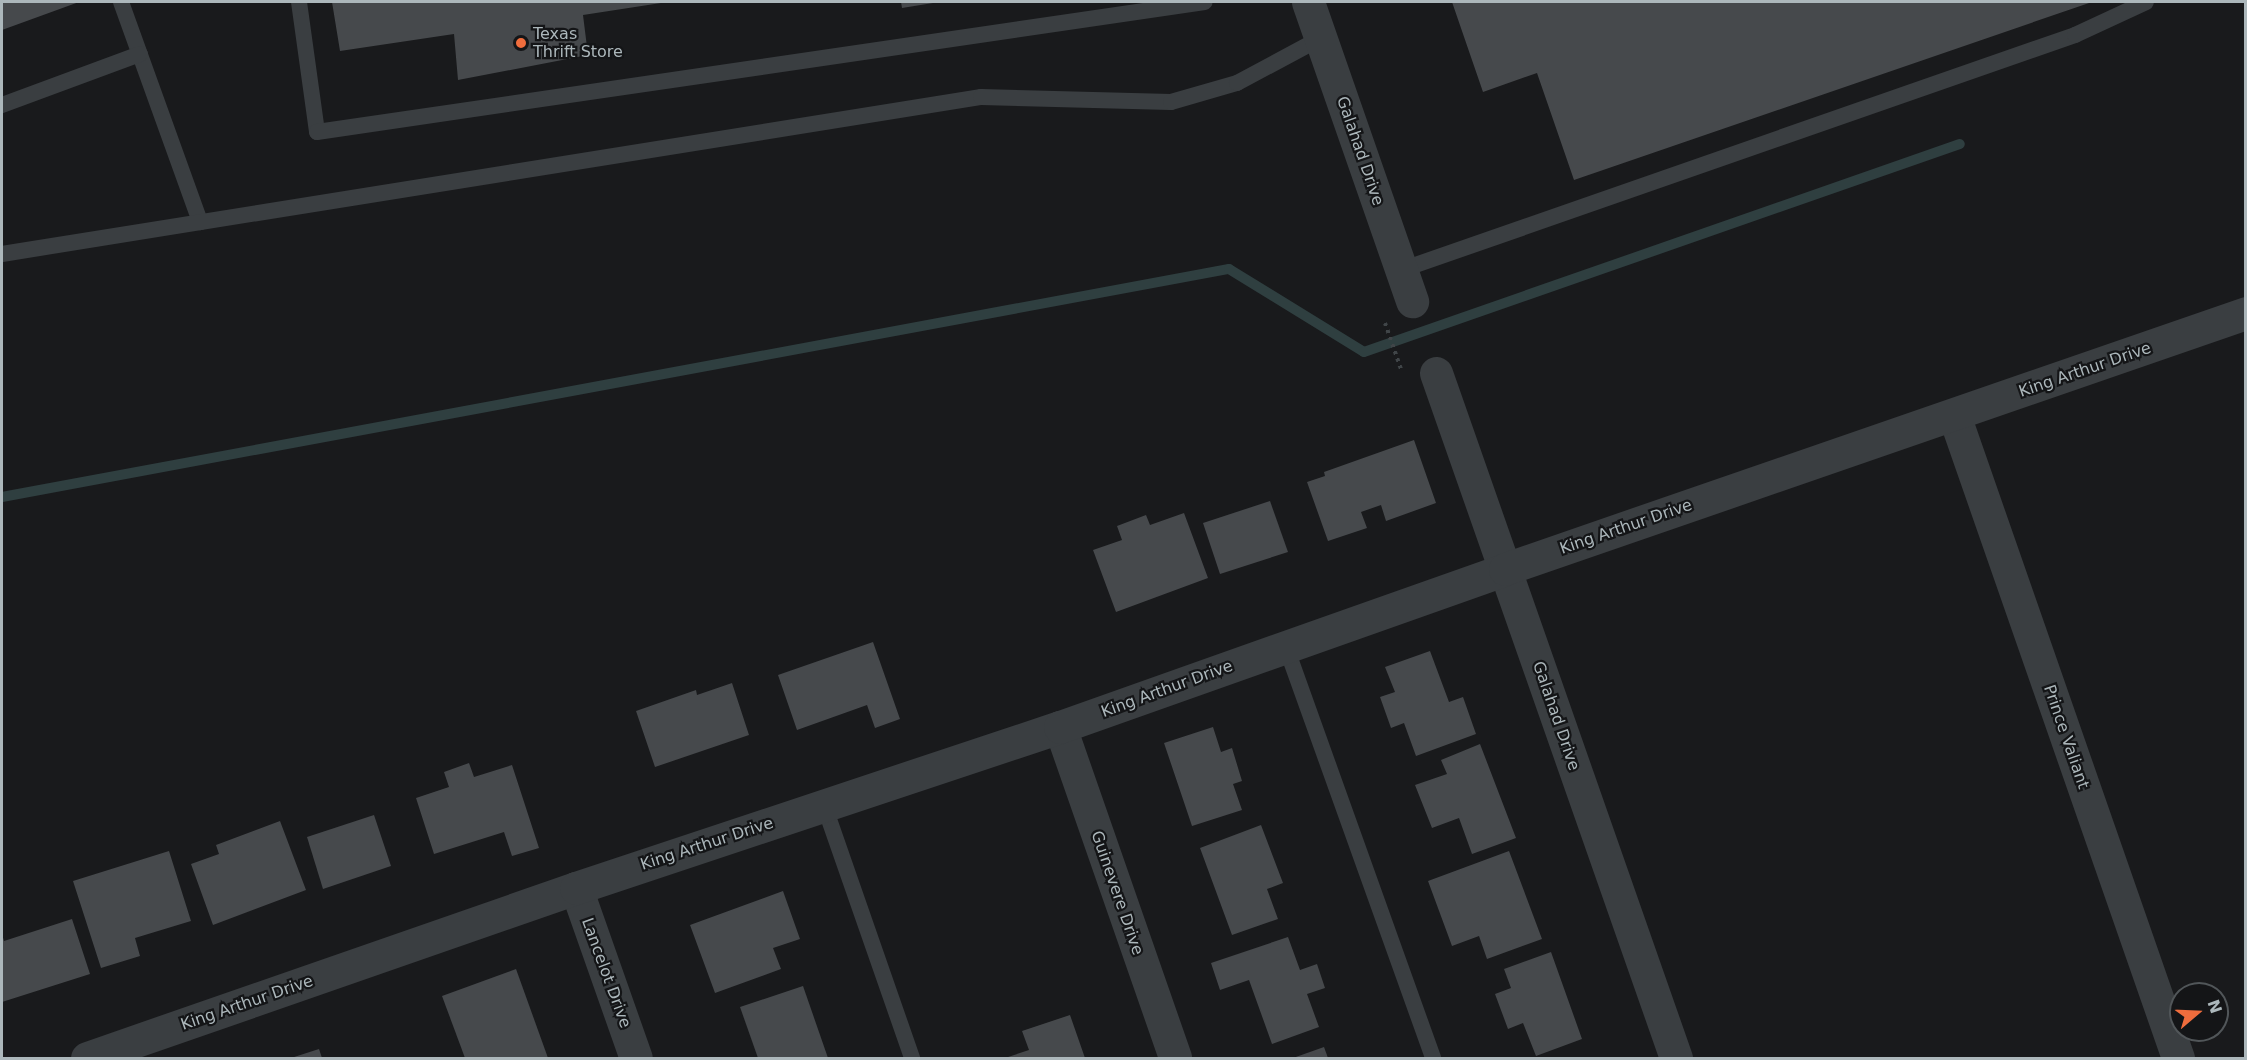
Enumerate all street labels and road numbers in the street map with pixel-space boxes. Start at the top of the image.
street label: Galahad Drive [1332,94,1388,208]
street label: King Arthur Drive [2016,338,2154,402]
street label: King Arthur Drive [1557,495,1695,559]
street label: King Arthur Drive [1099,656,1235,722]
street label: Galahad Drive [1528,659,1584,773]
street label: Prince Valiant [2039,682,2093,792]
street label: King Arthur Drive [638,813,776,875]
street label: Guinevere Drive [1087,828,1147,958]
street label: Lancelot Drive [577,915,635,1031]
street label: King Arthur Drive [178,971,316,1035]

